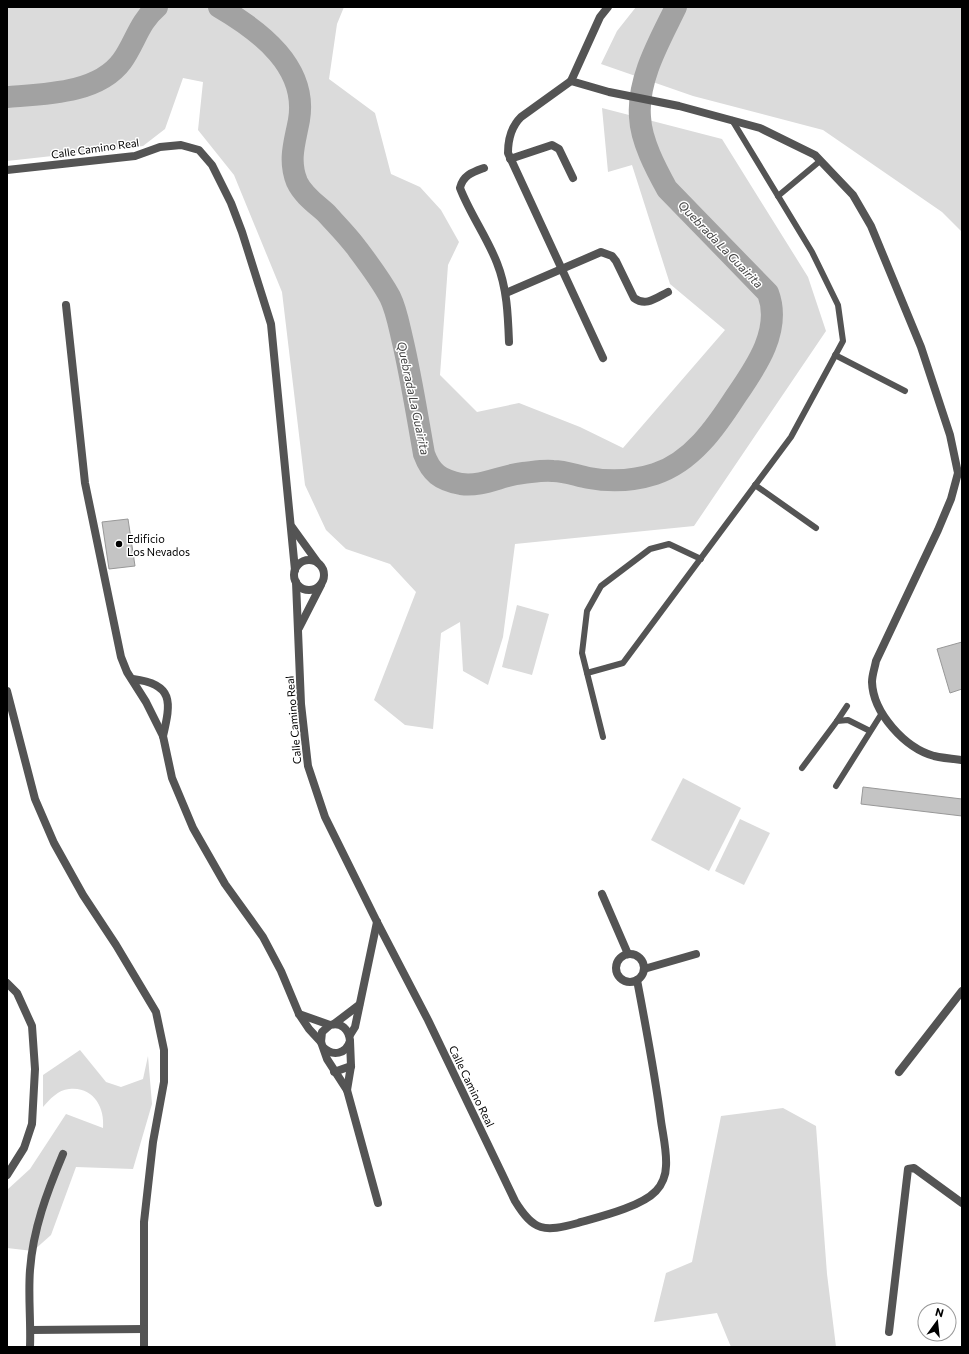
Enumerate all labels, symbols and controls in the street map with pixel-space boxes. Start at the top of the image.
street label: Calle Camino Real [50,135,140,161]
water label: Quebrada La Guairita [676,197,766,291]
water label: Quebrada La Guairita [395,340,433,456]
place label: Edificio Los Nevados [127,532,190,558]
marker: Edificio Los Nevados [114,539,124,549]
street label: Calle Camino Real [283,675,303,765]
street label: Calle Camino Real [447,1043,497,1129]
north arrow [917,1302,957,1342]
text: N [934,1305,945,1319]

